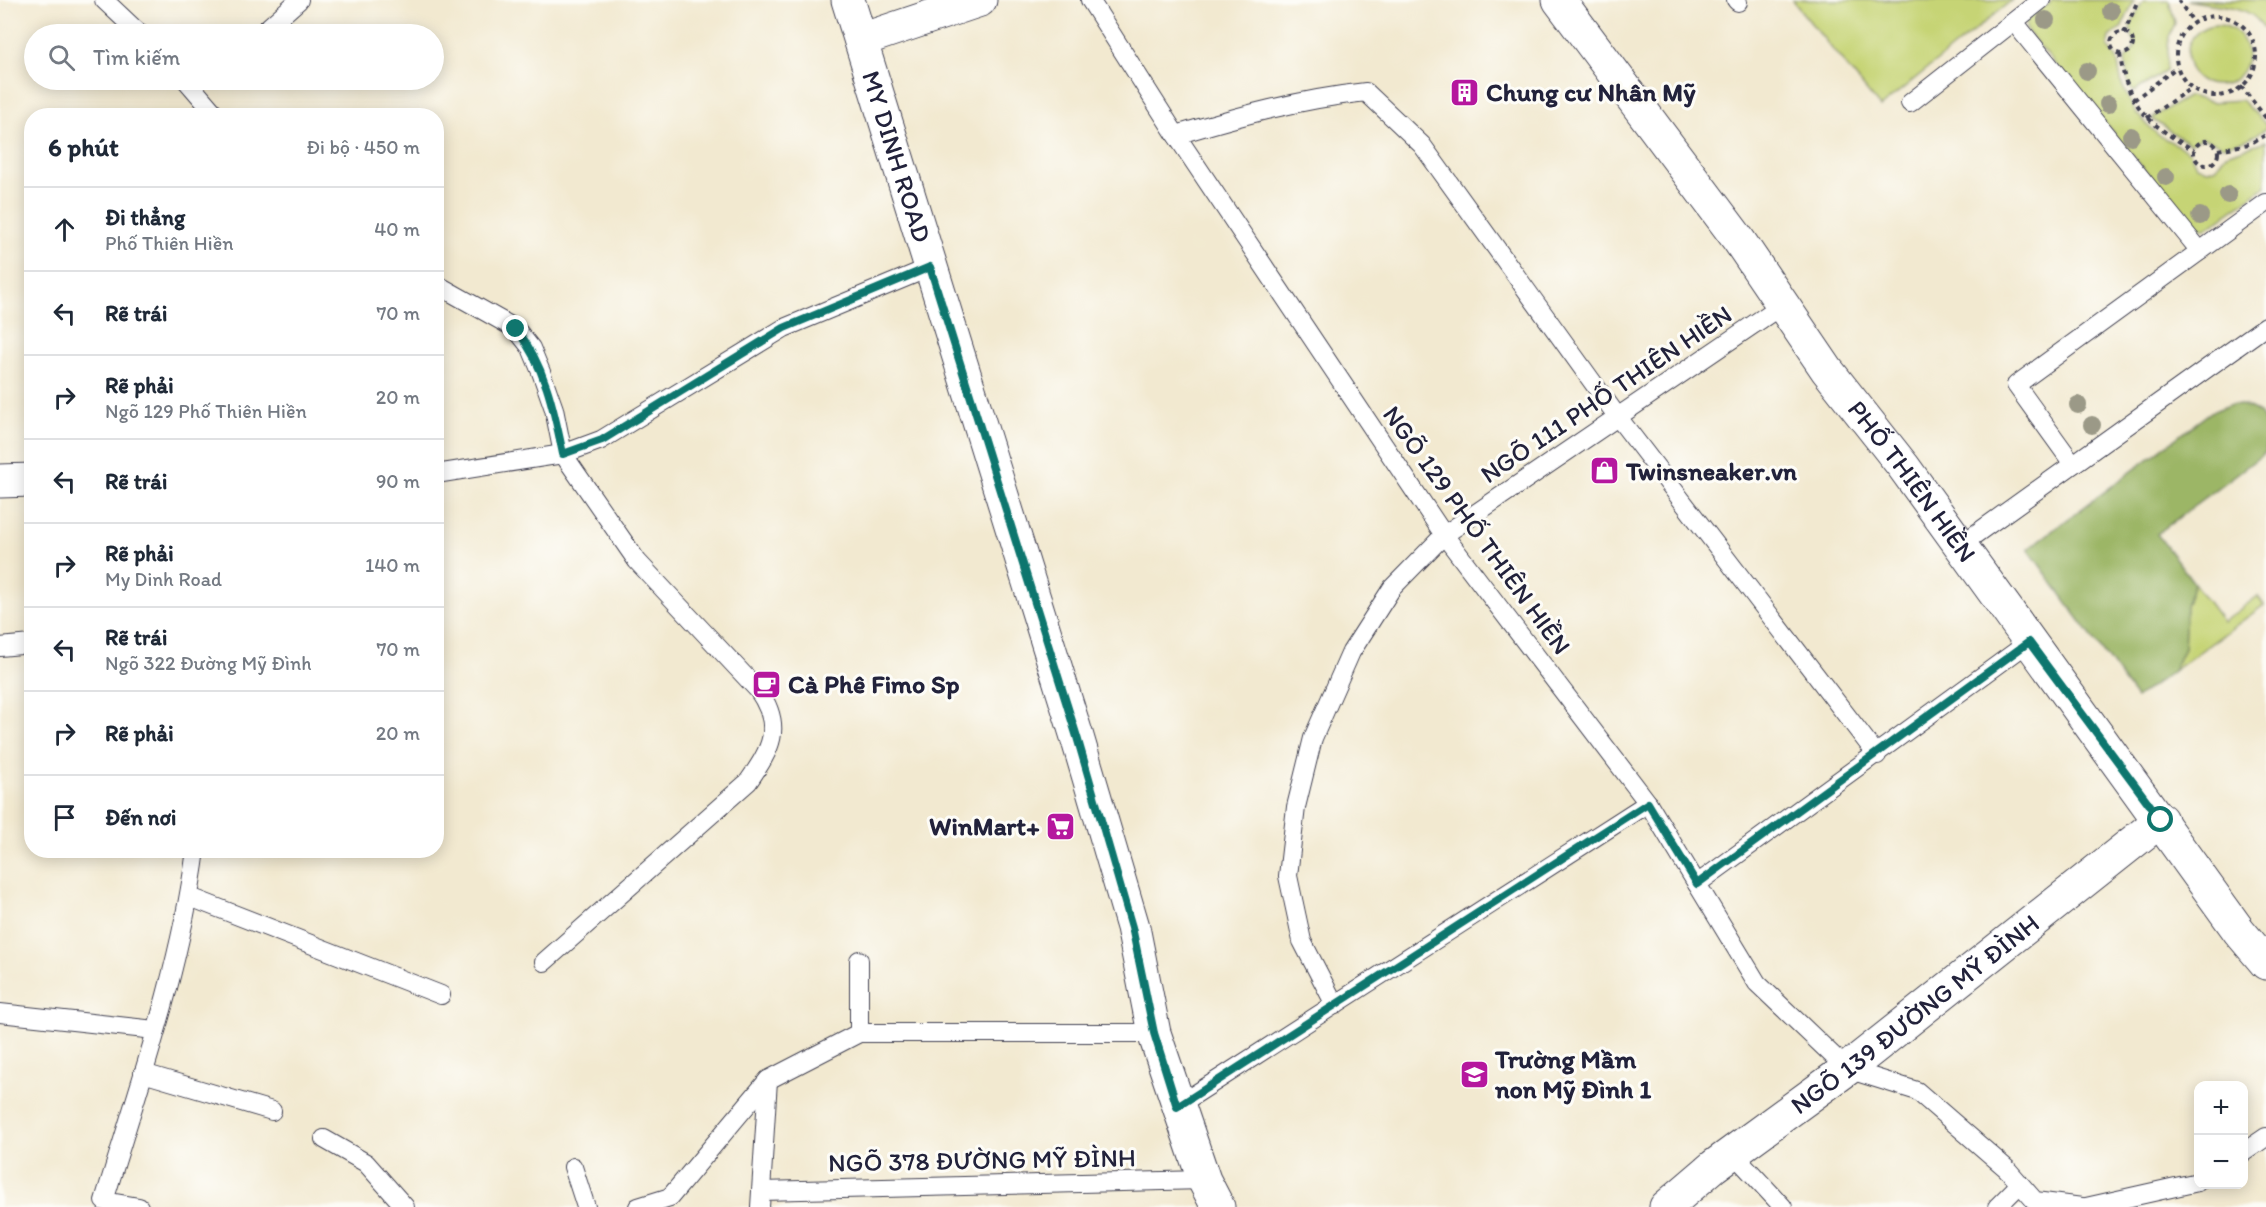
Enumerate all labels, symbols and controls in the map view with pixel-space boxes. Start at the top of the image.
search box [24,24,444,90]
icon: search [45,41,78,74]
text: Tìm kiếm [93,44,180,71]
street label: MY DINH ROAD [855,67,938,246]
building icon: Chung cư Nhân Mỹ [1449,76,1481,108]
place label: Chung cư Nhân Mỹ [1486,76,1696,108]
text: 6 phút [48,131,119,163]
text: Đi bộ · 450 m [306,135,420,159]
text: Đi thẳng [105,204,185,231]
icon: ahead [48,213,81,246]
text: 40 m [374,217,420,241]
text: Phố Thiên Hiền [105,231,234,255]
icon: left [48,297,81,330]
street label: NGÕ 111 PHỐ THIÊN HIỀN [1474,298,1738,490]
text: Rẽ trái [105,300,167,327]
text: 70 m [376,301,420,325]
route end [502,315,528,341]
text: Rẽ phải [105,372,174,399]
icon: right [48,381,81,414]
text: 20 m [376,385,420,409]
street label: PHỐ THIÊN HIỀN [1841,394,1983,568]
text: Ngõ 129 Phố Thiên Hiền [105,399,307,423]
street label: NGÕ 129 PHỐ THIÊN HIỀN [1376,399,1578,661]
shop icon: Twinsneaker.vn [1589,455,1621,487]
place label: Twinsneaker.vn [1625,455,1797,487]
icon: left [48,465,81,498]
text: Rẽ trái [105,468,167,495]
text: 90 m [376,469,420,493]
text: Rẽ phải [105,540,174,567]
icon: right [48,549,81,582]
text: 140 m [365,553,420,577]
text: My Dinh Road [105,567,222,591]
text: Rẽ trái [105,624,167,651]
icon: left [48,633,81,666]
text: 70 m [376,637,420,661]
text: Ngõ 322 Đường Mỹ Đình [105,651,311,675]
cafe icon: Cà Phê Fimo Sp [751,668,783,700]
place label: Cà Phê Fimo Sp [788,668,960,700]
icon: right [48,717,81,750]
text: Rẽ phải [105,720,174,747]
text: 20 m [376,721,420,745]
icon: arrive [48,801,81,834]
text: Đến nơi [105,804,177,831]
route start [2147,806,2173,832]
place label: WinMart+ [929,810,1040,842]
supermarket icon: WinMart+ [1045,810,1077,842]
street label: NGÕ 139 ĐƯỜNG MỸ ĐÌNH [1784,907,2045,1121]
place label: Trường Mầm non Mỹ Đình 1 [1494,1043,1651,1105]
school or university icon: Trường Mầm non Mỹ Đình 1 [1458,1058,1490,1090]
map controls [2194,1081,2248,1189]
button: + [2194,1081,2248,1135]
button: − [2194,1135,2248,1189]
street label: NGÕ 378 ĐƯỜNG MỸ ĐÌNH [828,1141,1136,1179]

